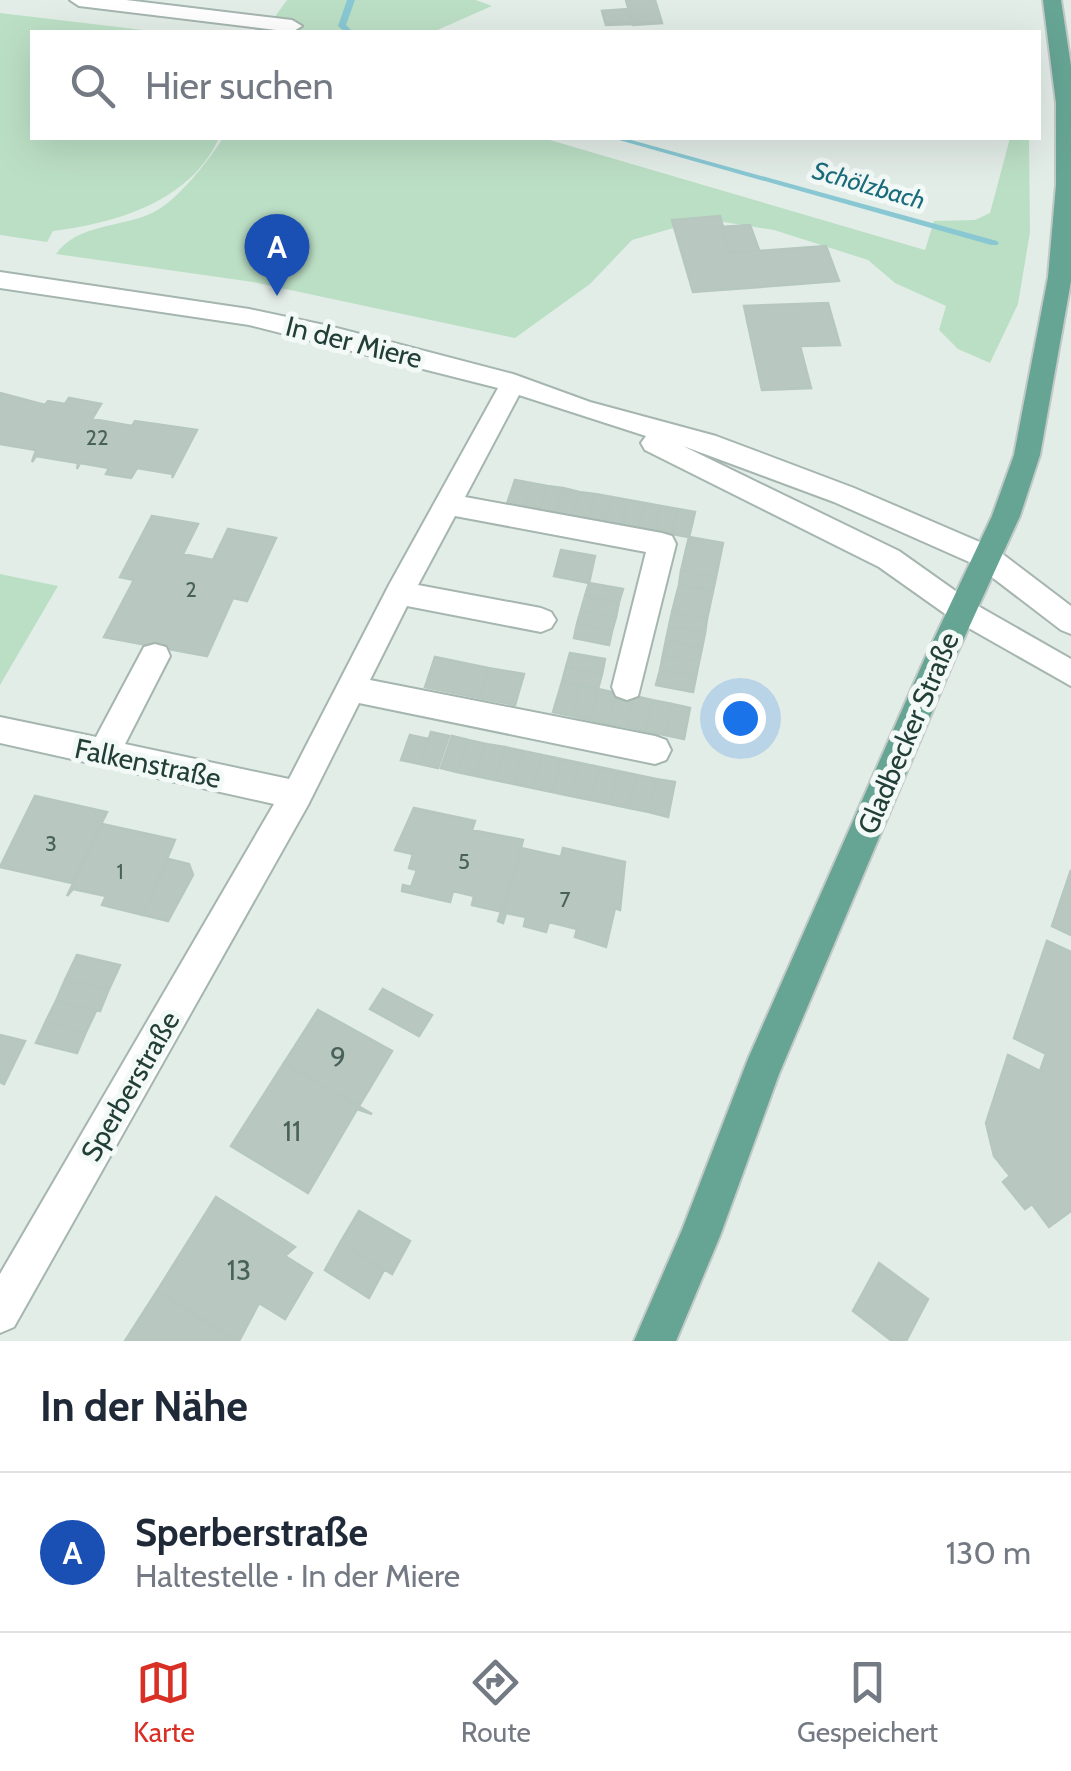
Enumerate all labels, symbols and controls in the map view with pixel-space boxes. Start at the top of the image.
search box [30,30,1041,140]
icon: search [65,58,120,113]
text: Hier suchen [145,62,334,109]
water label: Schölzbach [809,155,929,215]
pin: A [244,214,310,296]
street label: In der Miere [282,309,426,375]
house number: 22 [85,424,109,451]
house number: 2 [185,576,197,603]
street label: Gladbecker Straße [850,627,966,839]
your location [715,693,766,744]
street label: Falkenstraße [72,731,224,795]
house number: 3 [45,830,57,857]
house number: 5 [458,848,470,875]
house number: 1 [116,858,124,885]
house number: 7 [559,886,571,913]
street label: Sperberstraße [73,1005,187,1167]
house number: 9 [330,1040,346,1074]
house number: 11 [283,1114,301,1148]
house number: 13 [227,1253,251,1287]
text: In der Nähe [40,1380,248,1432]
text: Sperberstraße [135,1509,368,1556]
text: A [62,1533,83,1572]
text: 130 m [946,1533,1031,1572]
text: Haltestelle · In der Miere [135,1556,460,1595]
tab: Karte [133,1655,195,1749]
tab: Route [461,1655,531,1749]
tab: Gespeichert [797,1655,938,1749]

